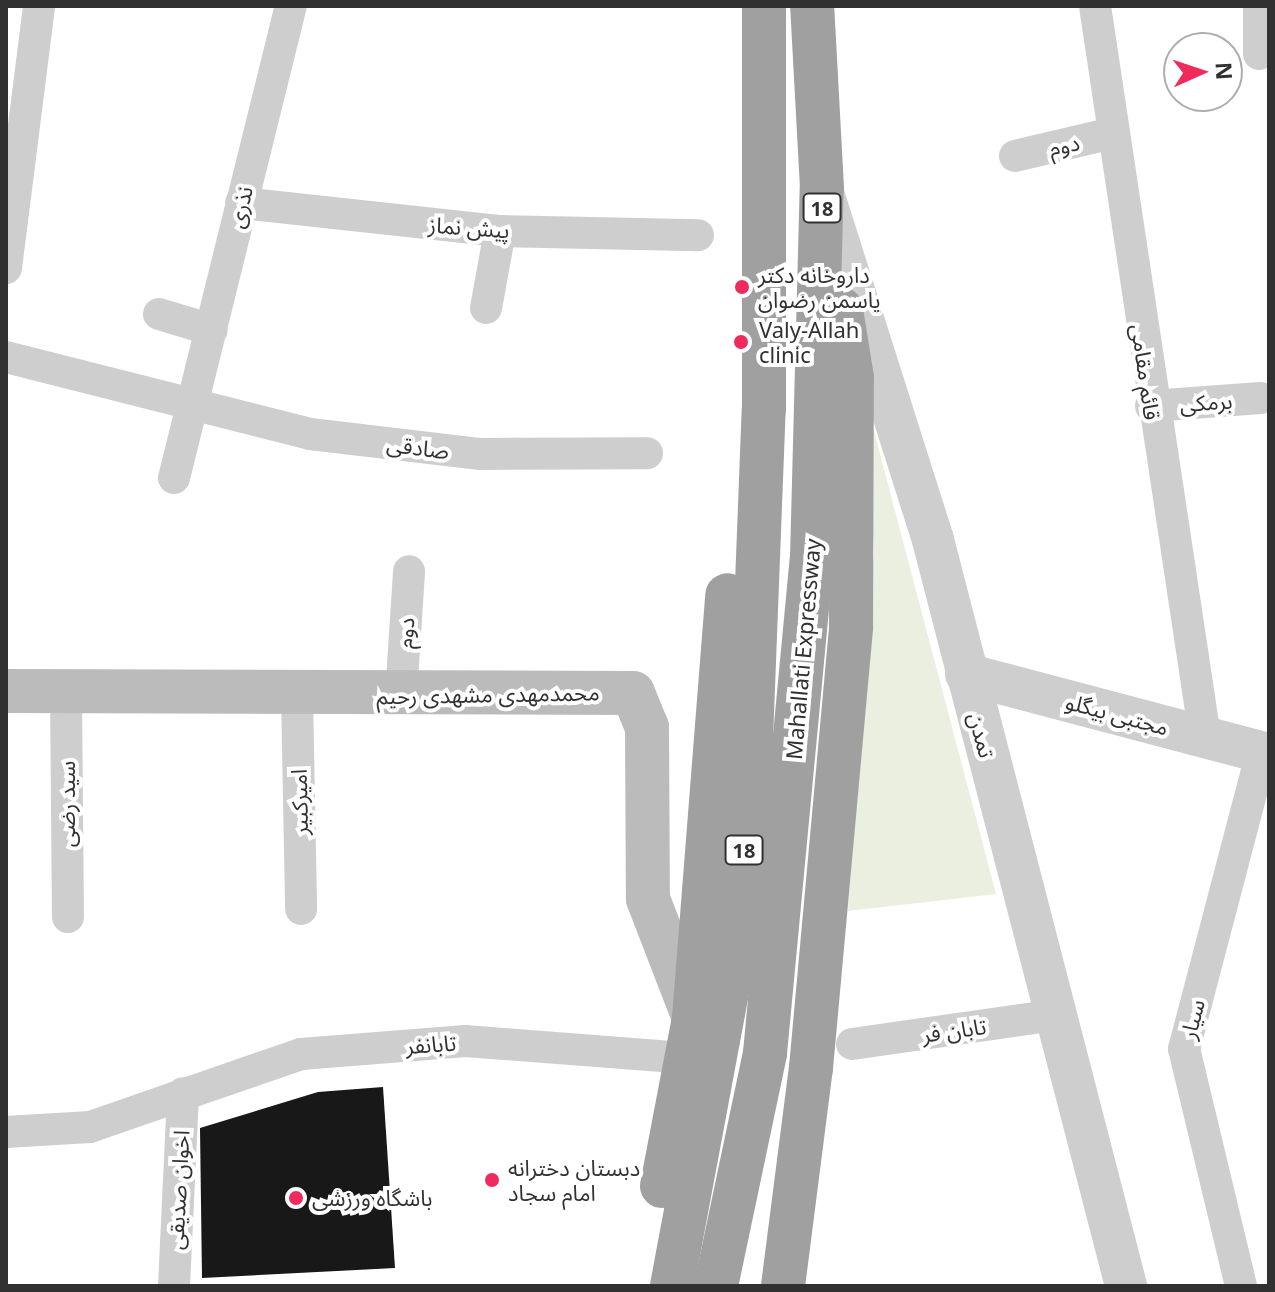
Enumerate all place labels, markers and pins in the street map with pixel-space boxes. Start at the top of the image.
place label: داروخانه دکتر یاسمن رضوان [758,261,881,312]
marker: داروخانه دکتر یاسمن رضوان [733,278,751,296]
place label: Valy-Allah clinic [759,316,859,368]
marker: Valy-Allah clinic [730,331,752,353]
place label: دبستان دخترانه امام سجاد [508,1154,640,1206]
marker: دبستان دخترانه امام سجاد [483,1171,501,1189]
place label: باشگاه ورزشی [312,1185,433,1211]
marker: باشگاه ورزشی [287,1189,305,1207]

